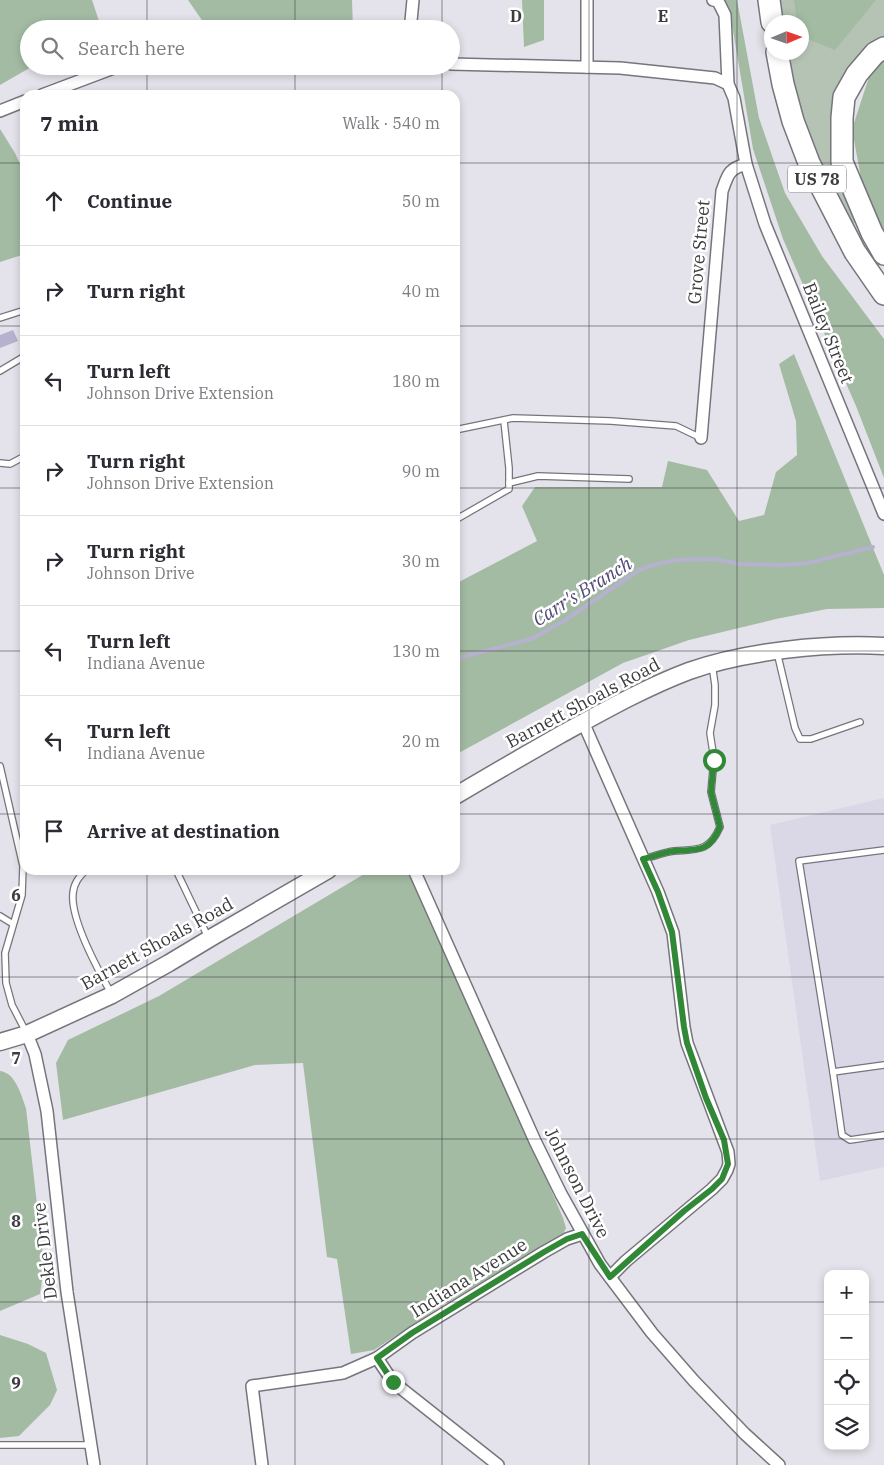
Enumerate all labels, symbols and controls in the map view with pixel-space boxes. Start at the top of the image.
text: D [510,6,522,26]
text: E [658,6,668,26]
north arrow [764,15,809,60]
search box [20,20,460,75]
icon: search [38,34,66,62]
text: Search here [78,36,185,60]
text: 7 min [40,109,99,137]
text: Walk · 540 m [342,113,440,133]
road number: US 78 [788,165,846,192]
icon: ahead [40,187,68,215]
text: Continue [87,189,172,213]
text: 50 m [402,191,440,211]
street label: Grove Street [682,199,715,305]
icon: right [40,277,68,305]
text: Turn right [87,279,185,303]
street label: Bailey Street [798,279,859,387]
text: 40 m [402,281,440,301]
text: Turn left [87,359,170,383]
icon: left [40,367,68,395]
text: 180 m [392,371,440,391]
text: Johnson Drive Extension [87,383,274,403]
text: Turn right [87,449,185,473]
icon: right [40,457,68,485]
text: 90 m [402,461,440,481]
text: Johnson Drive Extension [87,473,274,493]
text: Turn right [87,539,185,563]
icon: right [40,547,68,575]
text: 30 m [402,551,440,571]
water label: Carr's Branch [528,551,637,631]
text: Johnson Drive [87,563,195,583]
text: Turn left [87,629,170,653]
icon: left [40,637,68,665]
text: 130 m [392,641,440,661]
street label: Barnett Shoals Road [502,652,664,753]
text: Indiana Avenue [87,653,205,673]
text: Turn left [87,719,170,743]
icon: left [40,727,68,755]
text: 20 m [402,731,440,751]
text: Indiana Avenue [87,743,205,763]
route start [703,749,726,772]
icon: arrive [40,817,68,845]
text: Arrive at destination [87,819,280,843]
text: 6 [11,885,21,905]
street label: Barnett Shoals Road [76,892,237,995]
text: 7 [11,1048,21,1068]
street label: Johnson Drive [540,1124,615,1242]
street label: Dekle Drive [27,1201,62,1301]
text: 8 [11,1211,21,1231]
street label: Indiana Avenue [406,1233,531,1323]
map controls [824,1270,869,1450]
button: + [824,1270,869,1315]
button: − [824,1315,869,1360]
button: locate [824,1360,869,1405]
route end [382,1371,405,1394]
text: 9 [11,1373,21,1393]
button: layers [824,1405,869,1450]

